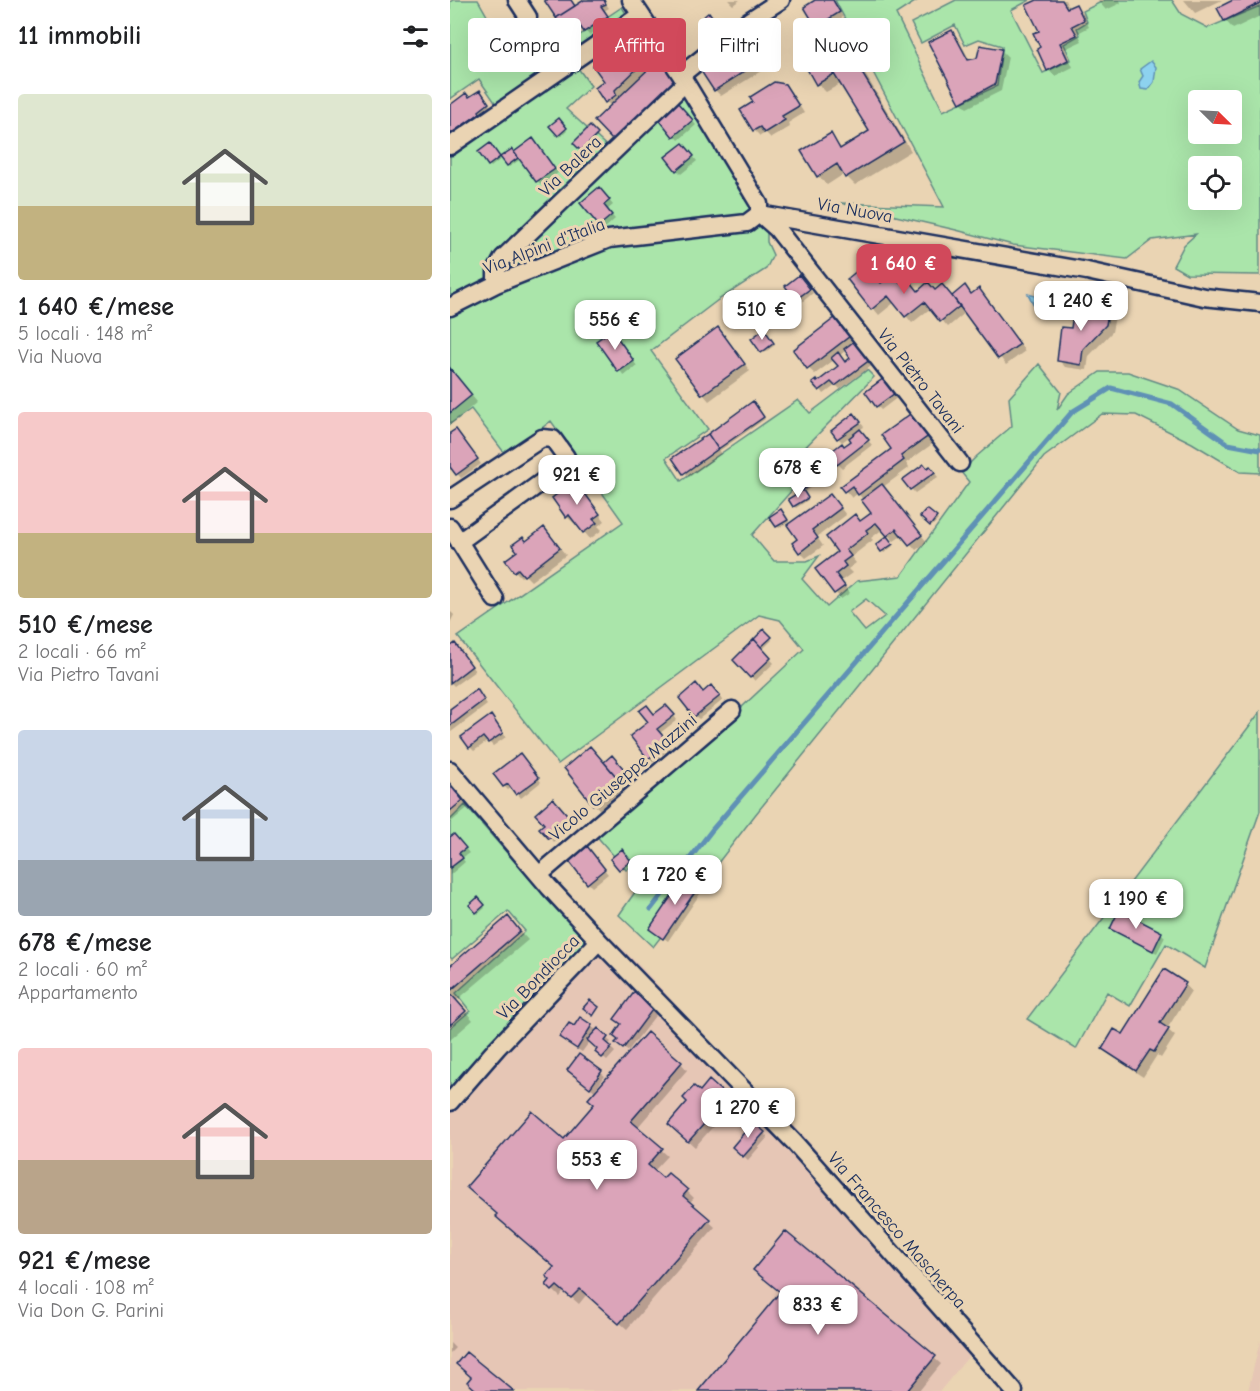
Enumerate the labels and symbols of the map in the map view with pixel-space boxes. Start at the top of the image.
north arrow [1188,90,1242,144]
street label: Via Balera [535,132,606,201]
street label: Via Nuova [816,194,894,227]
street label: Via Alpini d'Italia [480,214,608,279]
pin: 1 640 € [849,244,959,295]
pin: 1 240 € [1026,281,1136,332]
pin: 510 € [720,290,804,341]
pin: 556 € [573,300,657,351]
street label: Via Pietro Tavani [873,325,968,438]
pin: 678 € [756,448,840,499]
pin: 921 € [535,455,619,506]
street label: Vicolo Giuseppe Mazzini [545,709,701,845]
pin: 1 720 € [620,855,730,906]
pin: 1 190 € [1081,879,1191,930]
street label: Via Bondiocca [493,931,584,1024]
pin: 1 270 € [693,1088,803,1139]
pin: 553 € [555,1140,639,1191]
street label: Via Francesco Mascherpa [823,1148,970,1313]
pin: 833 € [776,1285,860,1336]

